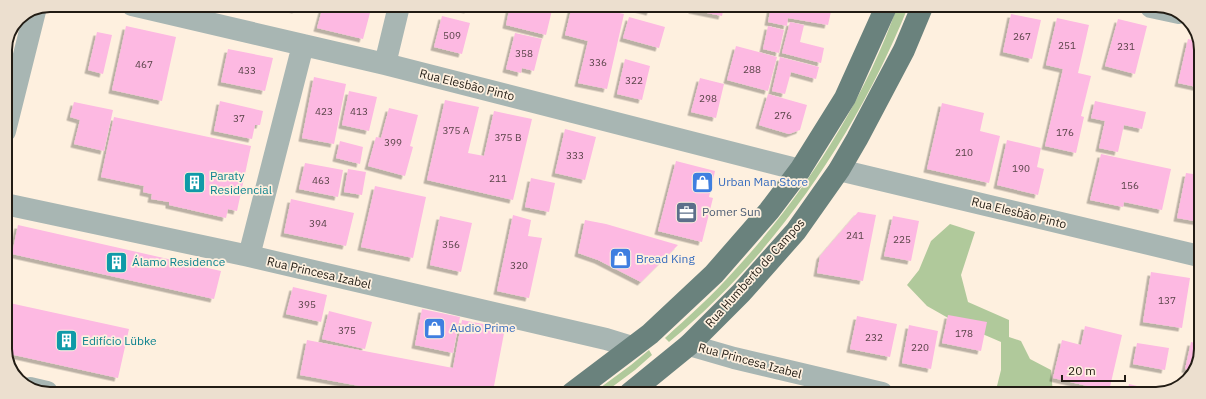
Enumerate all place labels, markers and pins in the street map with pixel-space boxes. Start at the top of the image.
place label: Paraty Residencial [210,168,272,197]
shop icon: Urban Man Store [689,169,715,195]
building icon: Paraty Residencial [181,170,207,196]
place label: Urban Man Store [718,174,809,189]
office icon: Pomer Sun [673,199,699,225]
place label: Pomer Sun [702,204,761,219]
shop icon: Bread King [607,246,633,272]
building icon: Álamo Residence [103,249,129,275]
place label: Bread King [636,251,695,266]
place label: Álamo Residence [132,254,226,269]
shop icon: Audio Prime [421,315,447,341]
place label: Audio Prime [450,320,516,335]
building icon: Edifício Lübke [53,328,79,354]
place label: Edifício Lübke [82,333,157,348]

